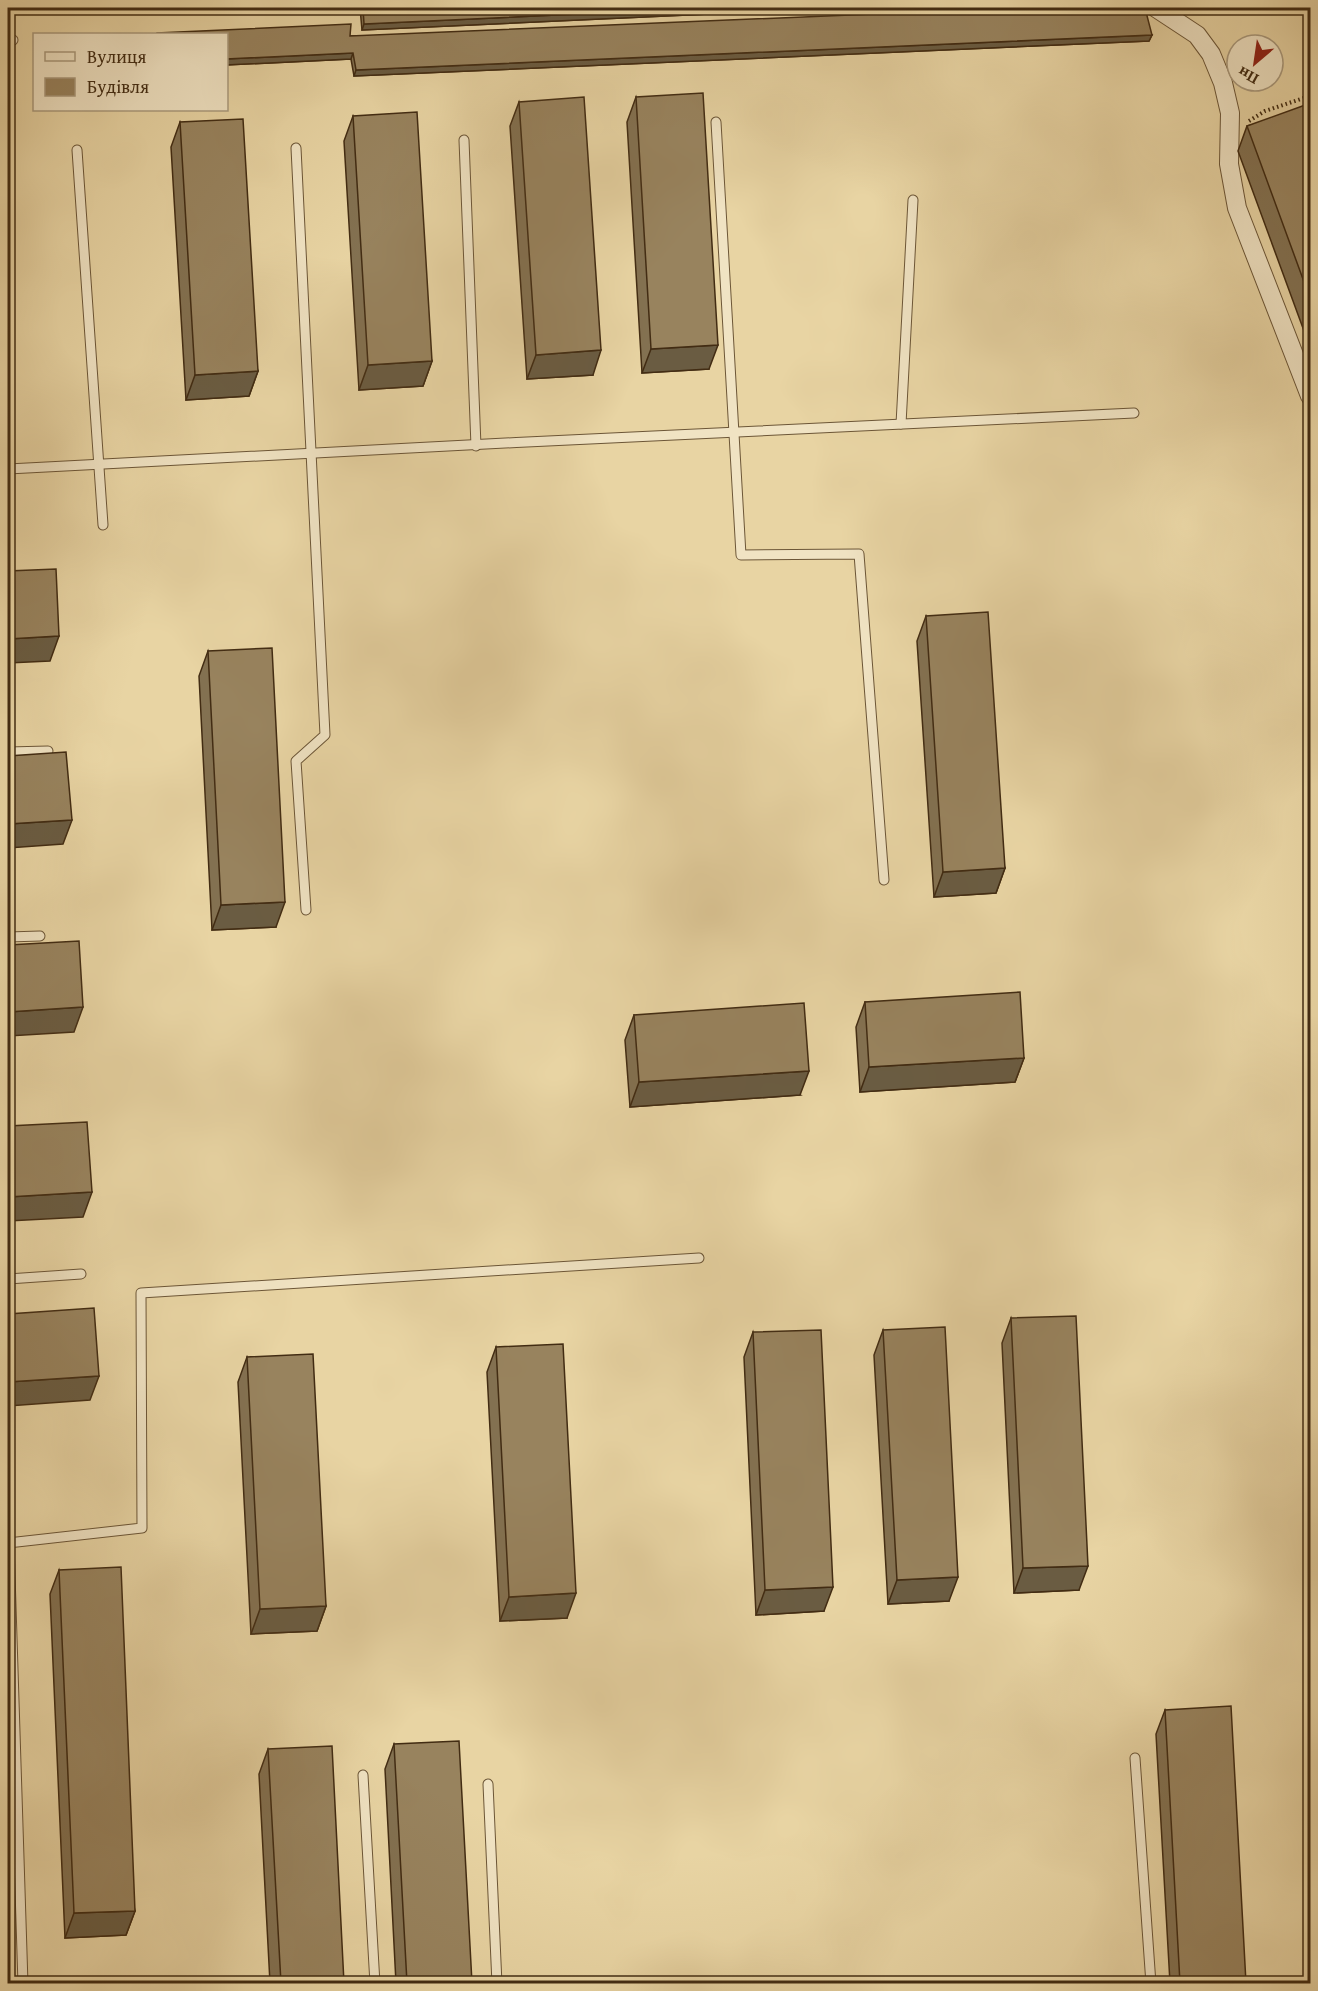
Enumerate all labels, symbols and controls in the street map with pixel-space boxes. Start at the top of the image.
legend [33,33,228,111]
north arrow [1225,33,1285,93]
text: Вулиця [87,43,146,70]
text: Пн [1233,61,1263,92]
text: Будівля [87,73,149,100]

